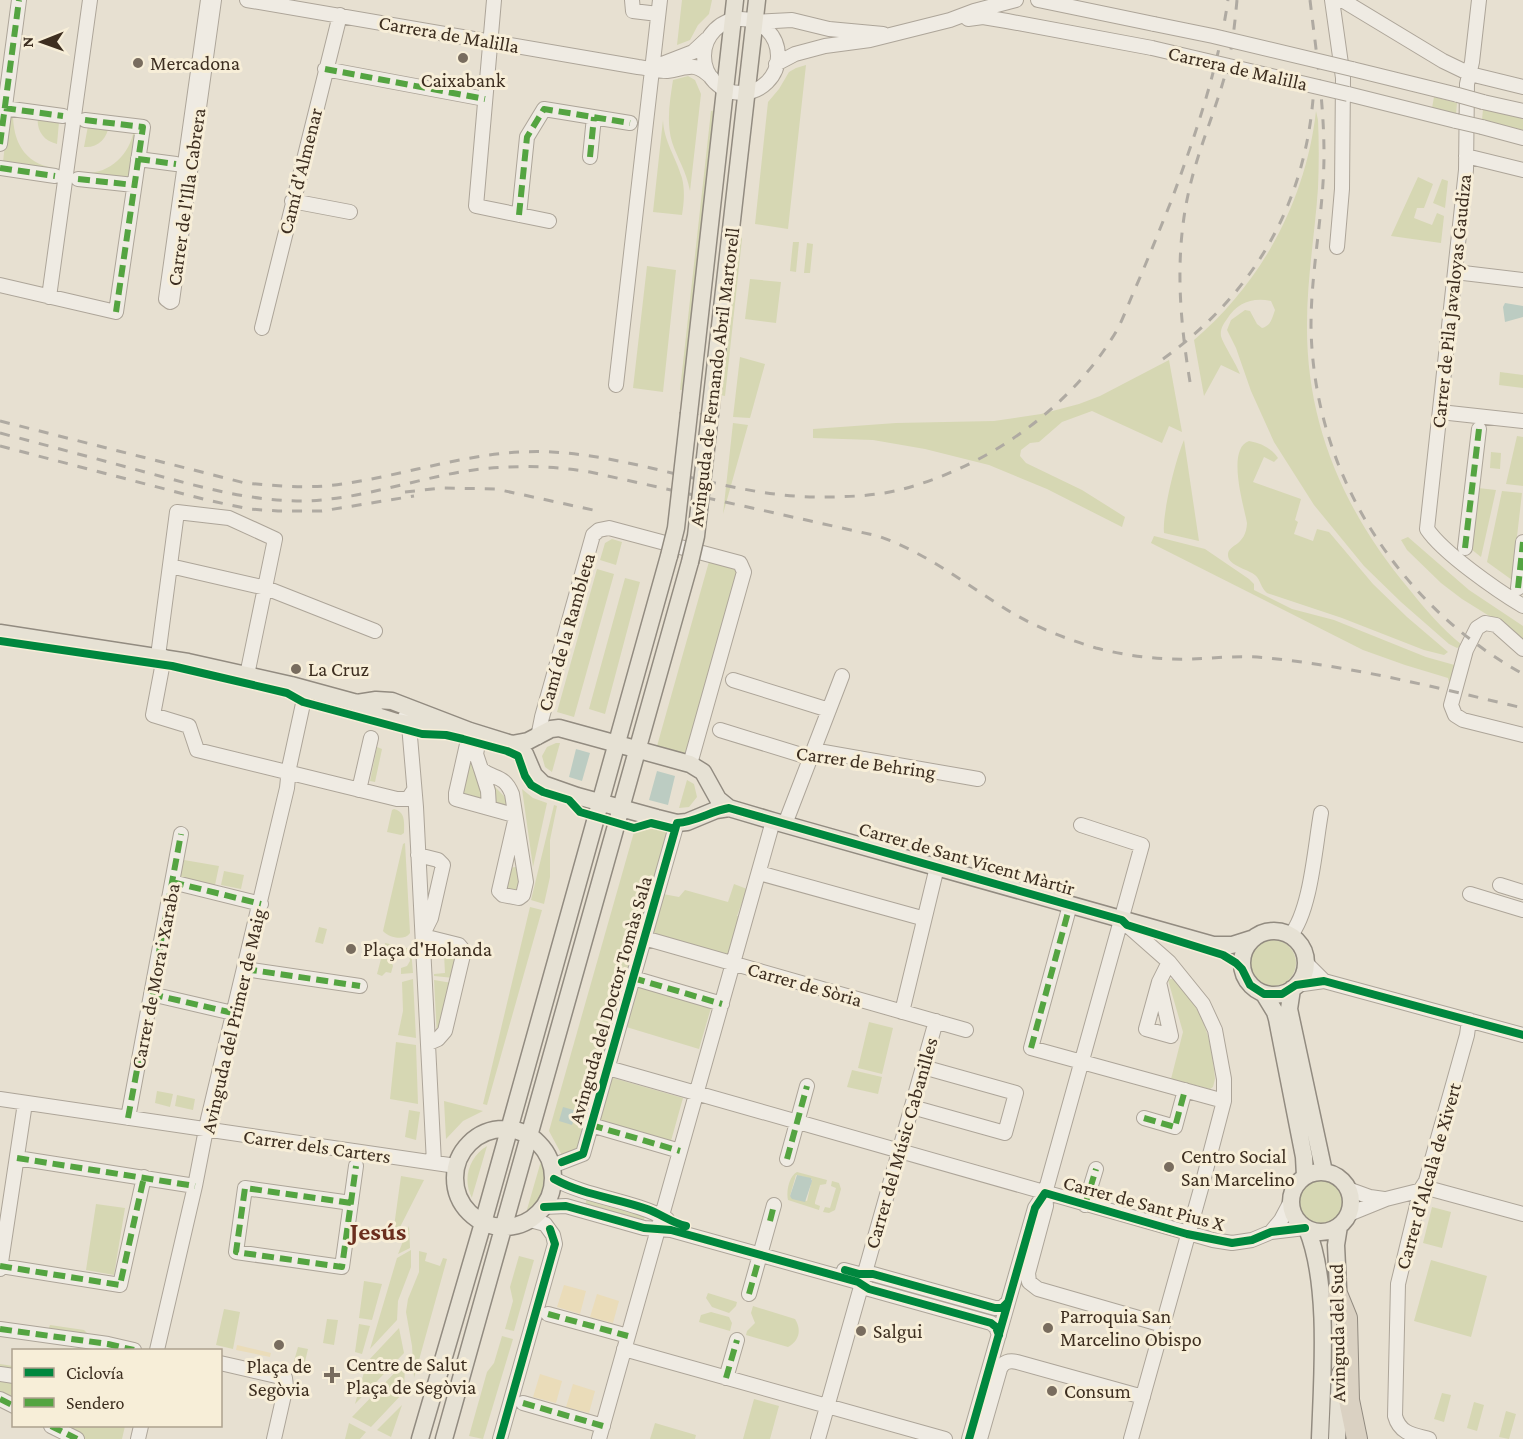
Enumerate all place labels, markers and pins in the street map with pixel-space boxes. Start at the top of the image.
marker: Caixabank [456,51,470,65]
place label: Mercadona [150,52,240,74]
marker: Mercadona [131,56,145,70]
place label: Caixabank [421,69,506,91]
place label: La Cruz [308,658,369,680]
marker: La Cruz [289,662,303,676]
place label: Plaça d'Holanda [363,938,492,961]
marker: Plaça d'Holanda [344,942,358,956]
place label: Centro Social San Marcelino [1181,1145,1295,1190]
marker: Centro Social San Marcelino [1162,1160,1176,1174]
place label: Parroquia San Marcelino Obispo [1060,1305,1202,1351]
place label: Salgui [873,1320,922,1343]
marker: Parroquia San Marcelino Obispo [1041,1321,1055,1335]
marker: Salgui [854,1324,868,1338]
marker: Plaça de Segòvia [272,1338,286,1352]
place label: Centre de Salut Plaça de Segòvia [346,1353,476,1399]
place label: Plaça de Segòvia [246,1355,312,1401]
marker: Centre de Salut Plaça de Segòvia [323,1366,341,1384]
place label: Consum [1064,1380,1131,1402]
marker: Consum [1045,1384,1059,1398]

